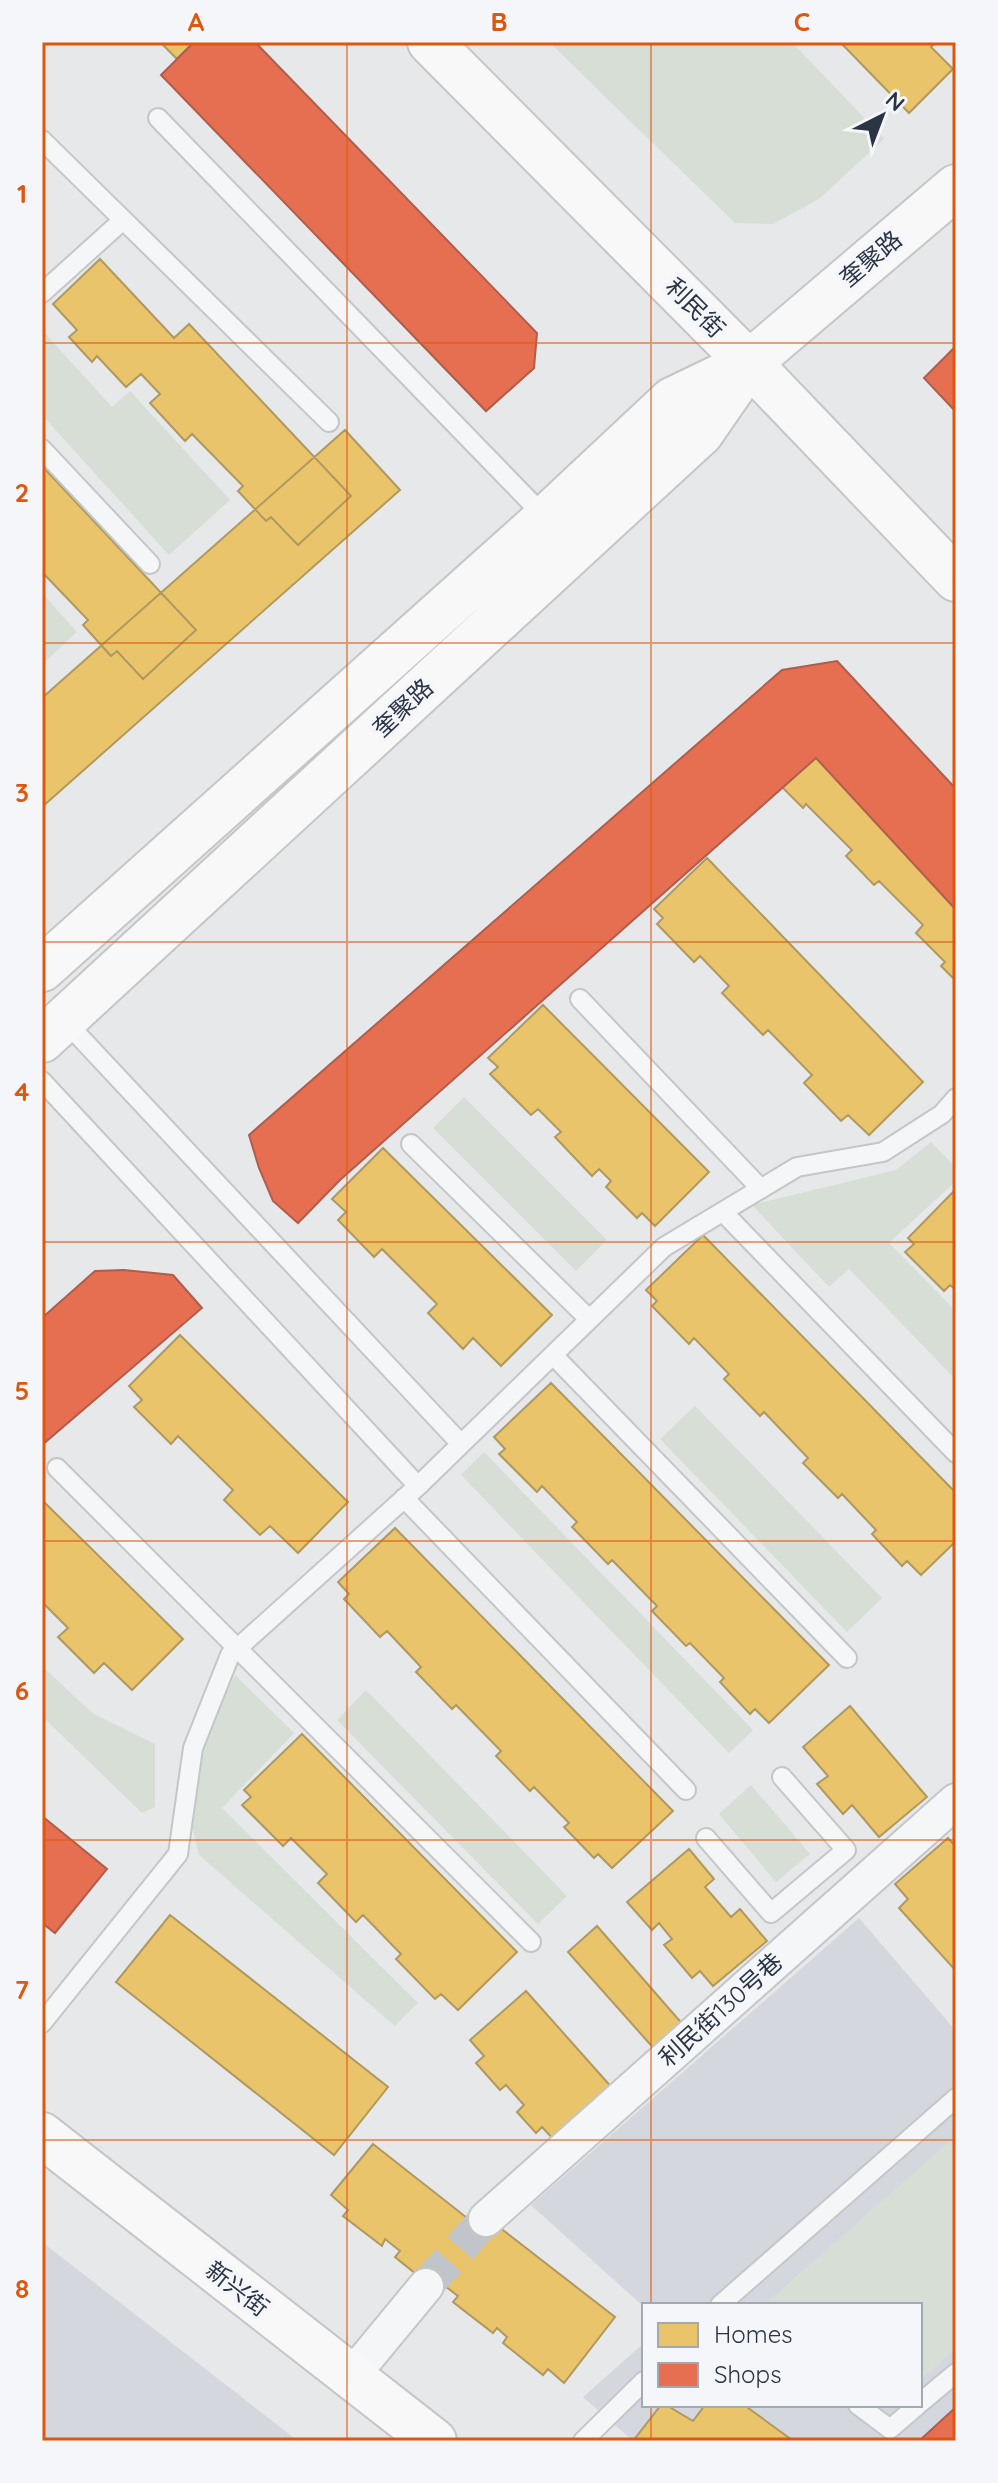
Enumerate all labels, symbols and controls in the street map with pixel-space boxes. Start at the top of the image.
text: A [188,5,205,38]
text: B [490,5,508,38]
text: C [794,5,810,38]
north arrow [842,76,922,156]
text: N [880,85,911,117]
text: 1 [17,177,27,210]
street label: 奎聚路 [833,224,908,293]
street label: 利民街 [660,271,732,343]
text: 2 [15,476,29,509]
street label: 奎聚路 [366,672,439,743]
text: 3 [15,776,29,809]
text: 4 [14,1075,30,1108]
text: 5 [15,1374,29,1407]
text: 6 [15,1674,29,1707]
street label: 利民街130号巷 [652,1946,788,2073]
text: 7 [15,1973,29,2006]
street label: 新兴街 [200,2254,275,2322]
text: 8 [15,2272,29,2305]
legend [642,2303,922,2407]
text: Homes [714,2319,792,2349]
text: Shops [714,2359,781,2389]

